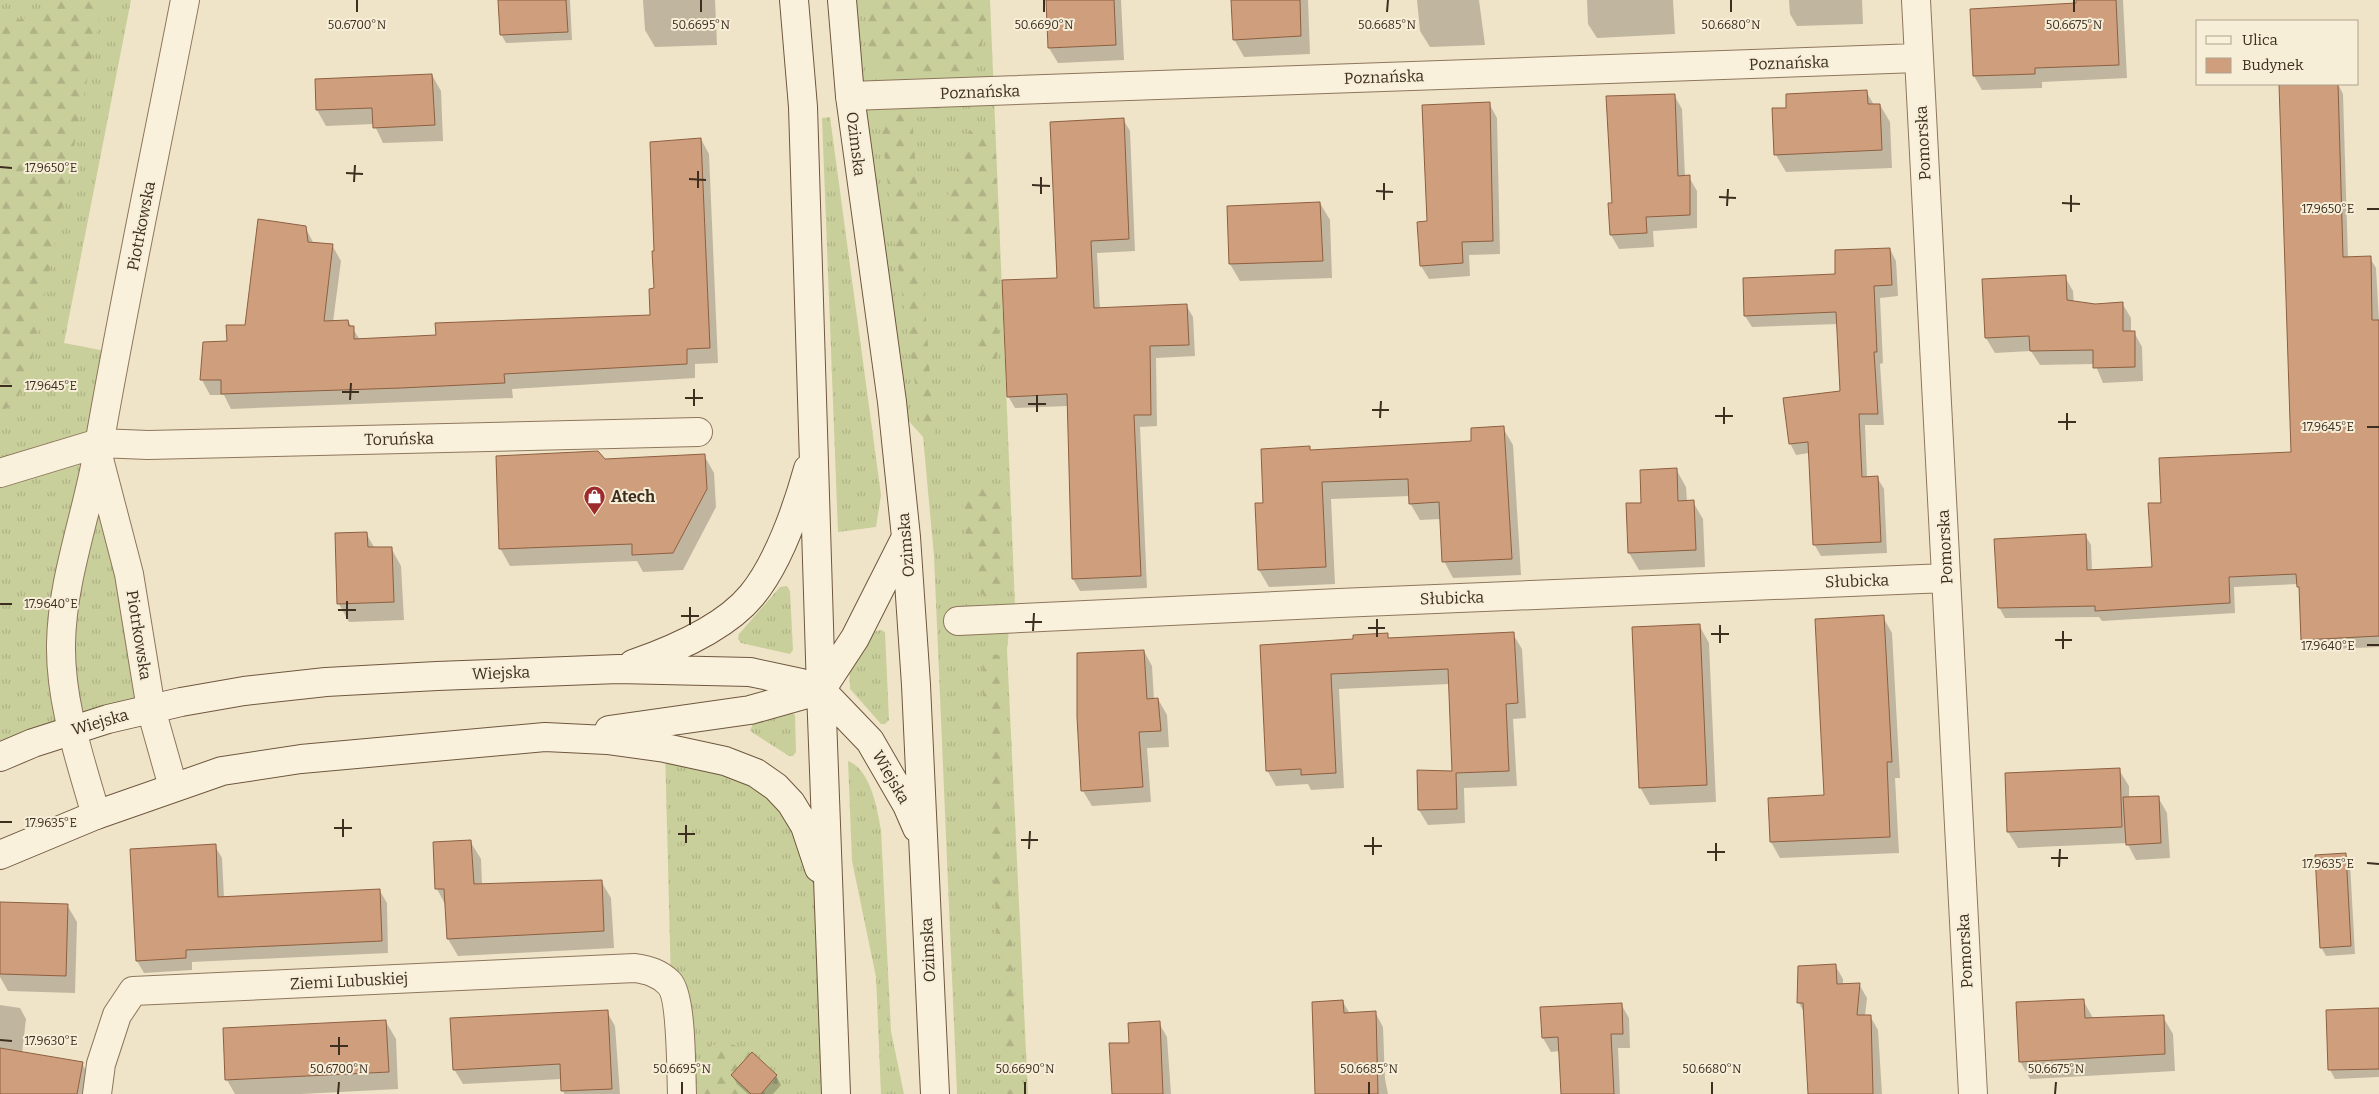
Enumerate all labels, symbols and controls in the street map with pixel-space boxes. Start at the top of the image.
text: 50.6700°N [328,18,387,32]
text: 50.6695°N [672,18,730,32]
text: 50.6690°N [1014,18,1074,32]
text: 50.6685°N [1358,18,1416,32]
text: 50.6680°N [1701,18,1761,32]
text: 50.6675°N [2046,18,2103,32]
legend [2196,20,2359,85]
text: Ulica [2242,31,2278,49]
street label: Poznańska [1749,52,1830,74]
text: Budynek [2242,56,2304,74]
street label: Poznańska [1344,66,1425,88]
street label: Poznańska [940,81,1021,103]
street label: Pomorska [1912,105,1934,181]
street label: Ozimska [843,111,869,177]
text: 17.9650°E [25,161,77,175]
street label: Piotrkowska [123,179,159,272]
text: 17.9650°E [2302,202,2354,216]
text: 17.9645°E [25,379,77,393]
text: 17.9645°E [2302,420,2354,434]
street label: Toruńska [364,429,434,449]
shop icon: Atech [583,484,607,515]
place label: Atech [611,487,655,506]
street label: Pomorska [1934,509,1956,585]
street label: Ozimska [894,512,918,578]
street label: Słubicka [1825,570,1890,592]
street label: Słubicka [1420,587,1485,609]
street label: Piotrkowska [123,589,156,682]
text: 17.9640°E [24,597,78,611]
text: 17.9640°E [2301,639,2355,653]
street label: Wiejska [472,662,531,684]
street label: Wiejska [69,705,131,739]
street label: Wiejska [868,747,914,807]
text: 17.9635°E [25,816,77,830]
text: 17.9635°E [2302,857,2354,871]
street label: Pomorska [1954,913,1976,989]
street label: Ozimska [917,917,939,983]
street label: Ziemi Lubuskiej [289,968,409,994]
text: 17.9630°E [24,1034,78,1048]
text: 50.6700°N [310,1062,369,1076]
text: 50.6695°N [653,1062,711,1076]
text: 50.6690°N [995,1062,1055,1076]
text: 50.6685°N [1340,1062,1398,1076]
text: 50.6680°N [1682,1062,1742,1076]
text: 50.6675°N [2028,1062,2085,1076]

